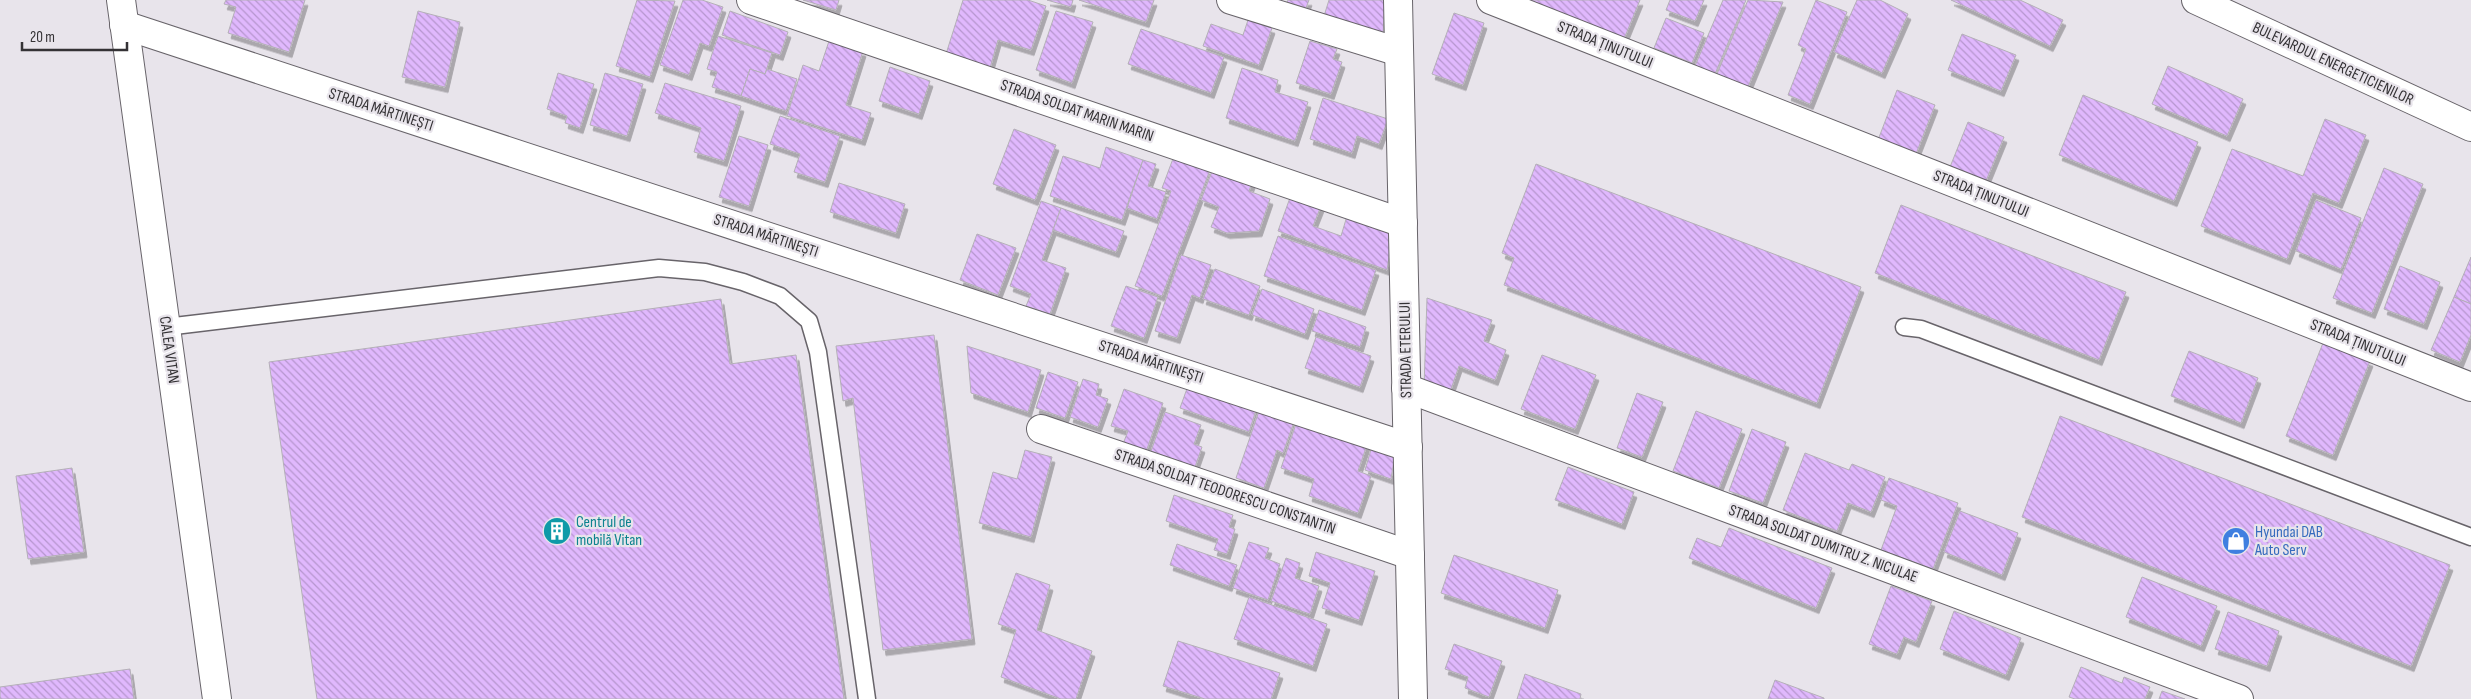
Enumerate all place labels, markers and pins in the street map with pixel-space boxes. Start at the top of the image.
place label: Centrul de mobilă Vitan [576,513,642,550]
building icon: Centrul de mobilă Vitan [542,516,572,546]
place label: Hyundai DAB Auto Serv [2254,523,2323,560]
shop icon: Hyundai DAB Auto Serv [2221,526,2251,556]

